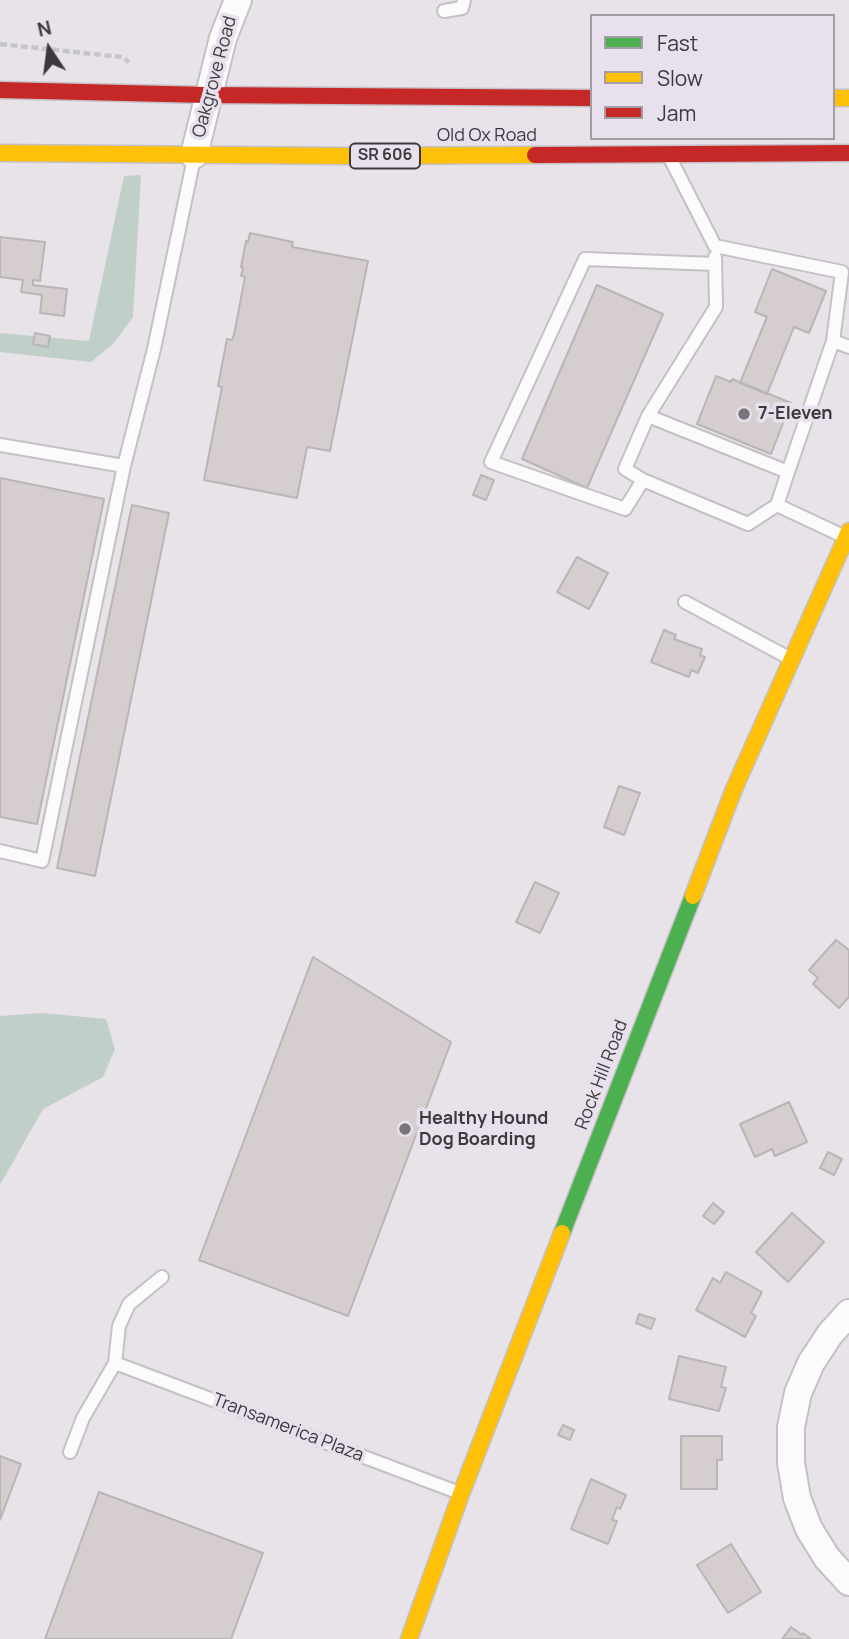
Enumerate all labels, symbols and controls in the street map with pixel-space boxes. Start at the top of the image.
north arrow [14,14,84,84]
text: N [35,14,54,43]
street label: Oakgrove Road [188,14,242,140]
legend [590,14,835,140]
text: Fast [657,29,698,57]
text: Slow [657,64,703,92]
text: Jam [657,99,696,127]
street label: Old Ox Road [437,125,537,147]
road number: SR 606 [350,144,420,168]
place label: 7-Eleven [758,403,833,425]
marker: 7-Eleven [736,406,752,422]
street label: Rock Hill Road [571,1017,633,1133]
place label: Healthy Hound Dog Boarding [419,1108,548,1150]
marker: Healthy Hound Dog Boarding [397,1121,413,1137]
street label: Transamerica Plaza [209,1389,367,1467]

